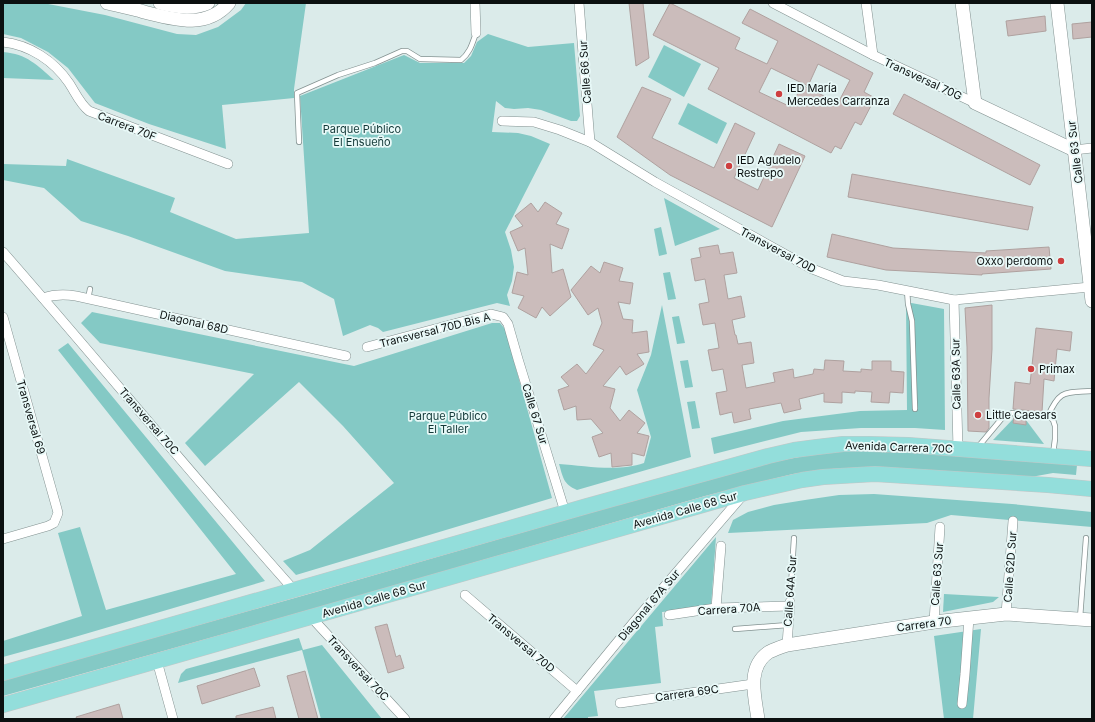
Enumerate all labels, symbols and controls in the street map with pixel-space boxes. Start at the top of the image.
street label: Calle 66 Sur [576,40,594,104]
street label: Transversal 70G [882,55,964,103]
place label: IED María Mercedes Carranza [787,81,890,108]
marker: IED María Mercedes Carranza [774,89,784,99]
street label: Carrera 70F [96,108,158,144]
street label: Calle 63 Sur [1064,120,1086,184]
park label: Parque Público El Ensueño [323,122,402,149]
place label: IED Agudelo Restrepo [737,153,801,180]
marker: IED Agudelo Restrepo [724,161,734,171]
street label: Transversal 70D [737,224,819,276]
place label: Oxxo perdomo [976,254,1053,268]
marker: Oxxo perdomo [1056,256,1066,266]
street label: Diagonal 68D [158,307,230,337]
street label: Transversal 70D Bis A [378,309,492,351]
street label: Calle 63A Sur [948,338,964,410]
place label: Primax [1039,362,1075,376]
marker: Primax [1026,364,1036,374]
street label: Transversal 69 [14,378,48,456]
street label: Calle 67 Sur [519,382,551,446]
street label: Transversal 70C [116,385,182,457]
place label: Little Caesars [986,408,1057,422]
park label: Parque Público El Taller [409,409,488,436]
marker: Little Caesars [973,410,983,420]
street label: Avenida Carrera 70C [845,438,953,456]
street label: Avenida Calle 68 Sur [631,488,739,532]
street label: Calle 62D Sur [1001,531,1019,603]
street label: Calle 63 Sur [928,542,946,606]
street label: Calle 64A Sur [781,555,799,627]
street label: Diagonal 67A Sur [615,566,683,644]
street label: Avenida Calle 68 Sur [320,577,428,621]
street label: Carrera 70A [697,600,761,618]
street label: Transversal 70D [484,611,558,675]
street label: Carrera 70 [896,613,952,635]
street label: Transversal 70C [324,632,392,704]
street label: Carrera 69C [654,682,720,704]

